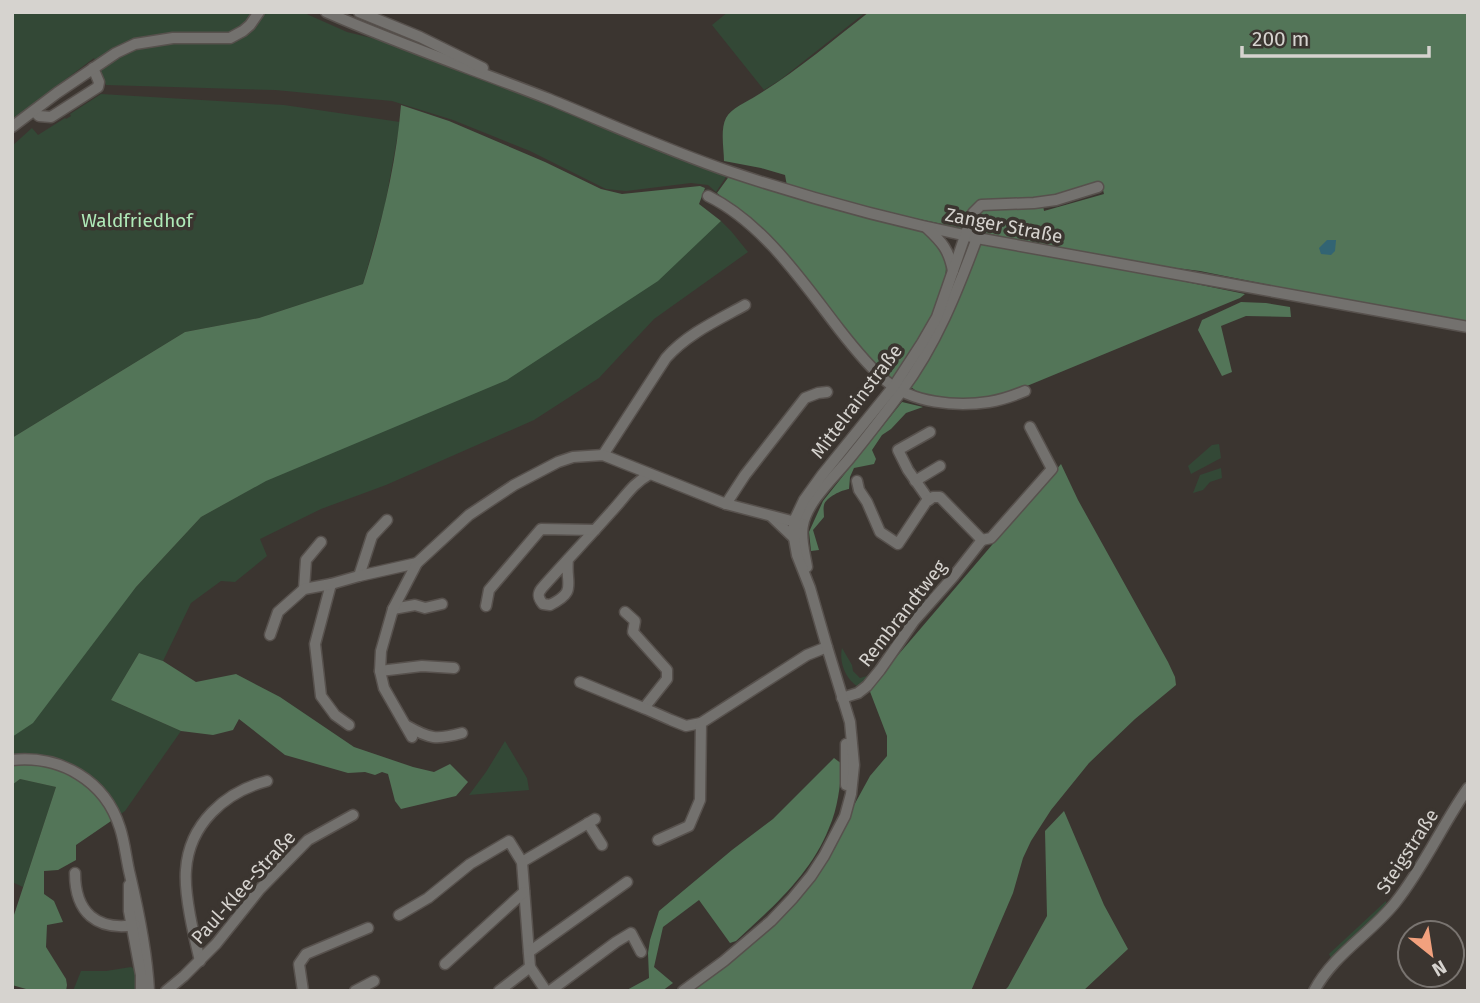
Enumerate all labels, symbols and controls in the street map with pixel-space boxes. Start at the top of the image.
scale bar [1242,14,1429,58]
text: 200 m [1252,26,1309,52]
street label: Zanger Straße [943,203,1065,248]
park label: Waldfriedhof [81,209,194,232]
street label: Mittelrainstraße [806,340,907,463]
street label: Rembrandtweg [854,555,951,671]
street label: Steigstraße [1371,804,1443,898]
street label: Paul-Klee-Straße [186,826,300,949]
north arrow [1396,919,1466,989]
text: N [1428,955,1450,981]

